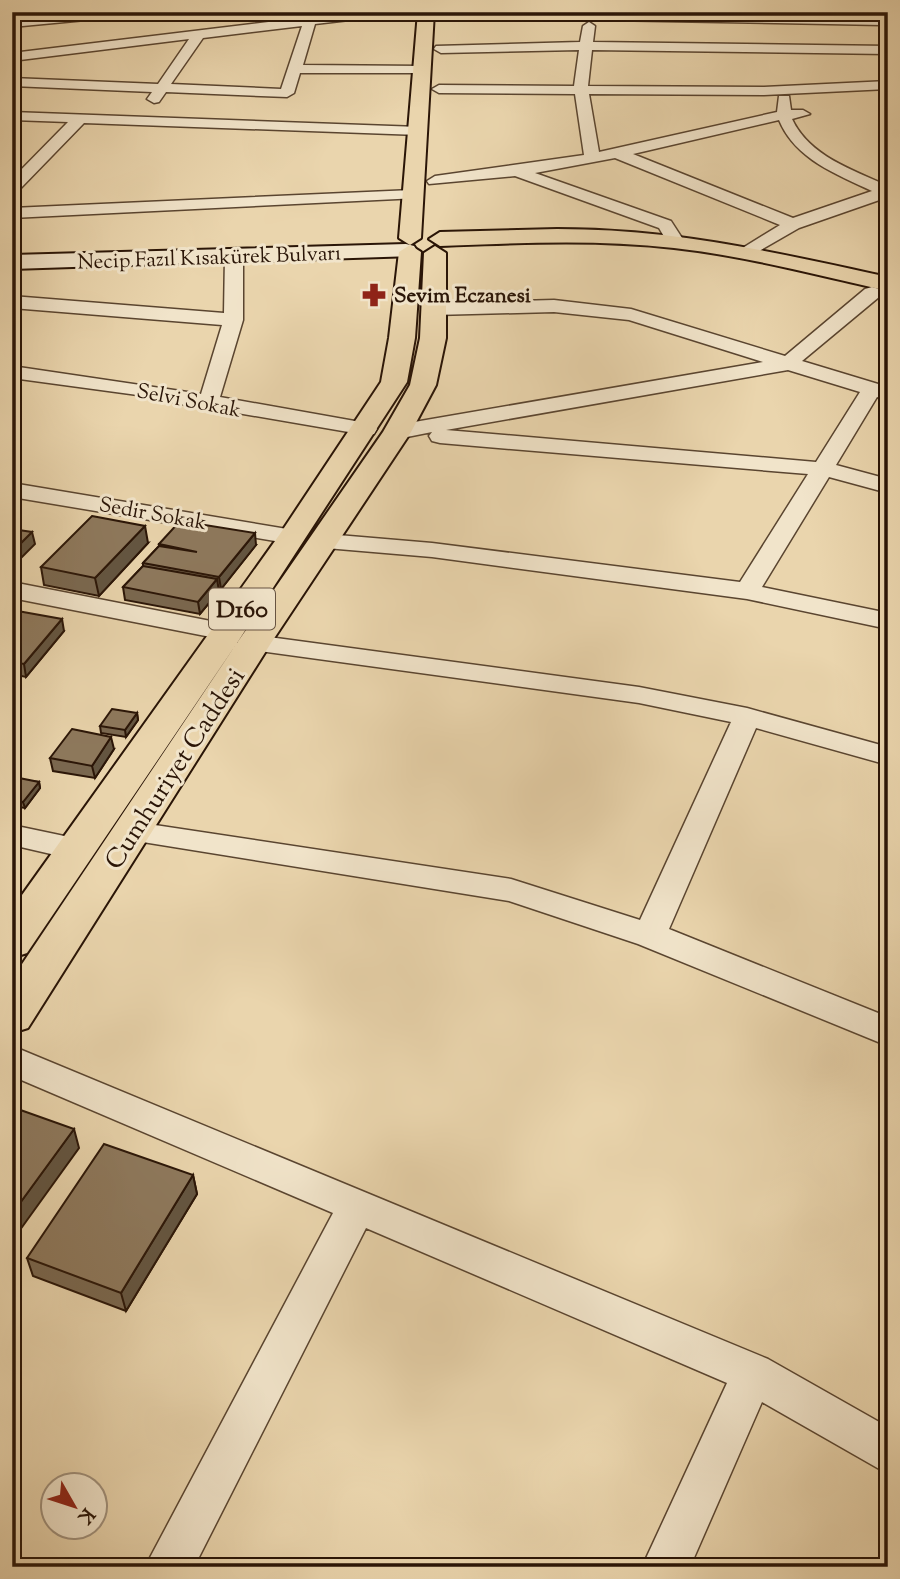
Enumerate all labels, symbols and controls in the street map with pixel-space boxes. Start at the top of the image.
street label: Necip Fazıl Kısakürek Bulvarı [77,239,341,279]
pharmacy icon: Sevim Eczanesi [360,281,388,309]
place label: Sevim Eczanesi [394,282,531,312]
street label: Selvi Sokak [134,377,244,427]
street label: Sedir Sokak [96,491,209,539]
road number: D160 [209,588,275,630]
street label: Cumhuriyet Caddesi [97,661,255,877]
north arrow [38,1470,108,1540]
text: K [70,1501,100,1529]

